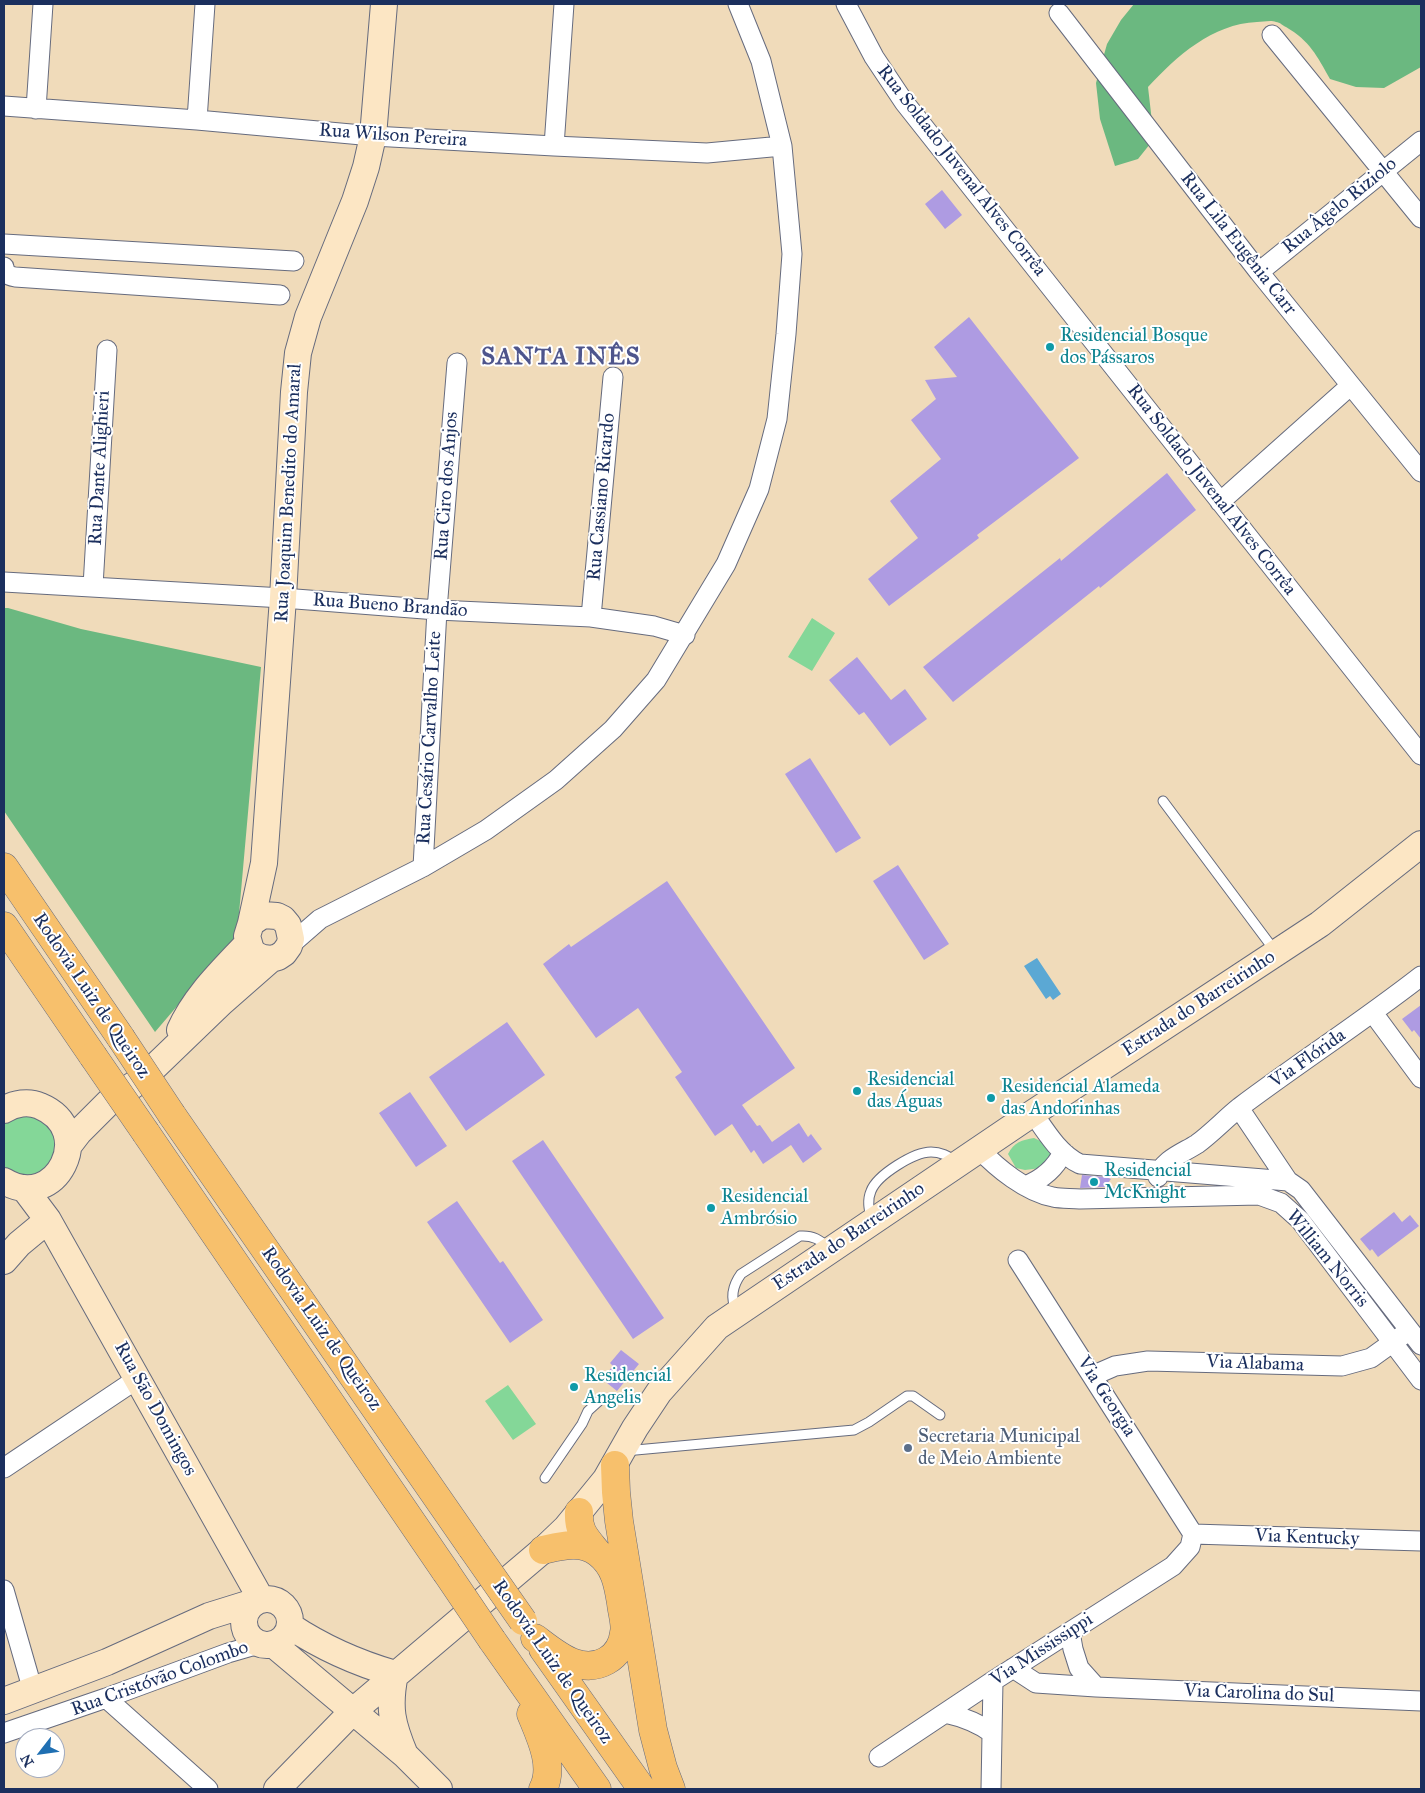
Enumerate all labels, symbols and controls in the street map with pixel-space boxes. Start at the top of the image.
street label: Rua Soldado Juvenal Alves Corrêa [871,61,1051,281]
street label: Rua Wilson Pereira [318,119,468,153]
street label: Rua Âgelo Riziolo [1278,153,1402,259]
street label: Rua Lila Eugênia Carr [1175,168,1301,320]
place label: Residencial Bosque dos Pássaros [1060,325,1208,369]
marker: Residencial Bosque dos Pássaros [1044,341,1056,353]
district label: SANTA INÊS [480,344,642,372]
street label: Rua Joaquim Benedito do Amaral [271,363,307,623]
street label: Rua Soldado Juvenal Alves Corrêa [1121,380,1301,600]
street label: Rua Dante Alighieri [85,390,115,546]
street label: Rua Ciro dos Anjos [430,411,464,561]
street label: Rua Cassiano Ricardo [583,412,621,582]
street label: Rua Bueno Brandão [312,589,468,623]
street label: Rua Cesário Carvalho Leite [413,631,447,845]
street label: Rodovia Luiz de Queiroz [27,909,155,1083]
street label: Estrada do Barreirinho [1118,946,1280,1062]
street label: Via Flórida [1266,1025,1350,1093]
place label: Residencial das Águas [867,1069,954,1113]
place label: Residencial Alameda das Andorinhas [1001,1076,1160,1120]
marker: Residencial das Águas [851,1085,863,1097]
marker: Residencial Alameda das Andorinhas [985,1092,997,1104]
place label: Residencial McKnight [1104,1160,1191,1204]
marker: Residencial McKnight [1088,1176,1100,1188]
street label: Estrada do Barreirinho [769,1178,929,1296]
place label: Residencial Ambrósio [721,1186,808,1230]
marker: Residencial Ambrósio [705,1202,717,1214]
street label: William Norris [1281,1206,1373,1312]
street label: Rodovia Luiz de Queiroz [256,1243,386,1415]
street label: Rua São Domingos [109,1338,201,1480]
street label: Via Alabama [1206,1351,1304,1377]
street label: Via Georgia [1072,1353,1140,1441]
place label: Residencial Angelis [584,1365,671,1409]
marker: Residencial Angelis [568,1381,580,1393]
place label: Secretaria Municipal de Meio Ambiente [918,1426,1080,1470]
marker: Secretaria Municipal de Meio Ambiente [902,1442,914,1454]
street label: Via Kentucky [1254,1525,1360,1551]
street label: Rodovia Luiz de Queiroz [487,1576,617,1748]
street label: Via Mississippi [986,1608,1098,1692]
street label: Rua Cristóvão Colombo [68,1636,252,1722]
street label: Via Carolina do Sul [1183,1680,1335,1708]
north arrow [15,1728,65,1778]
text: N [17,1751,38,1770]

